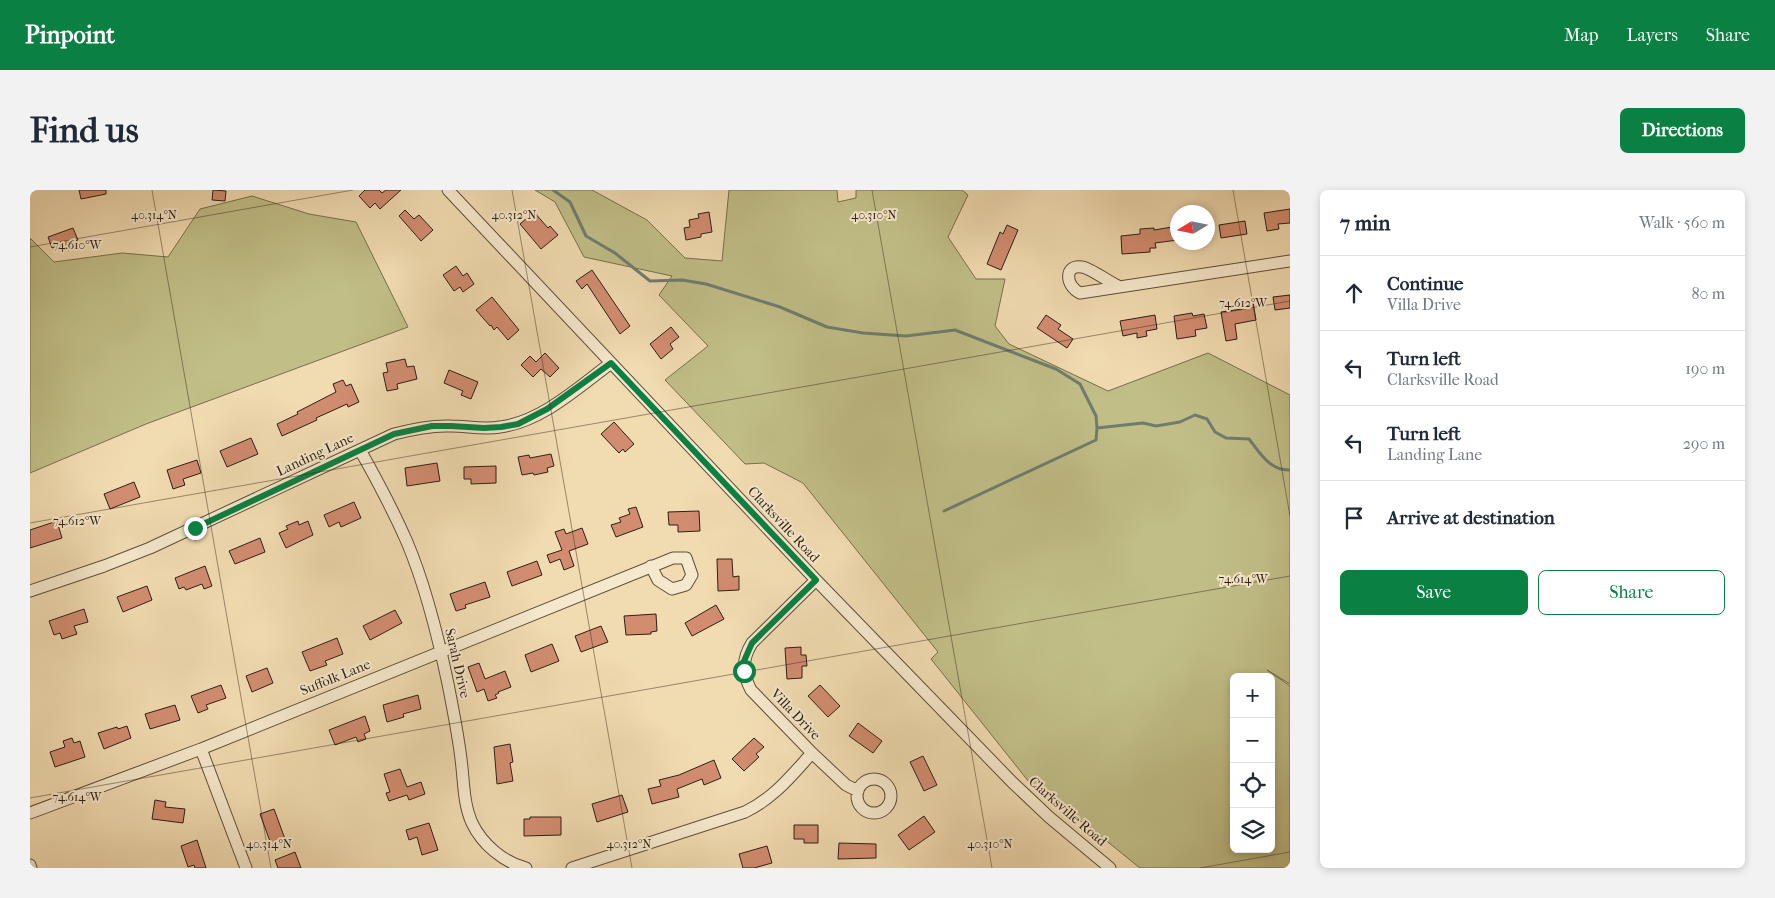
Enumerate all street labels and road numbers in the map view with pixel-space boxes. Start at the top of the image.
street label: Landing Lane [274,429,357,480]
street label: Clarksville Road [744,483,823,566]
street label: Sarah Drive [441,627,474,700]
street label: Suffolk Lane [298,656,373,699]
street label: Villa Drive [766,684,824,744]
street label: Clarksville Road [1025,773,1110,850]

